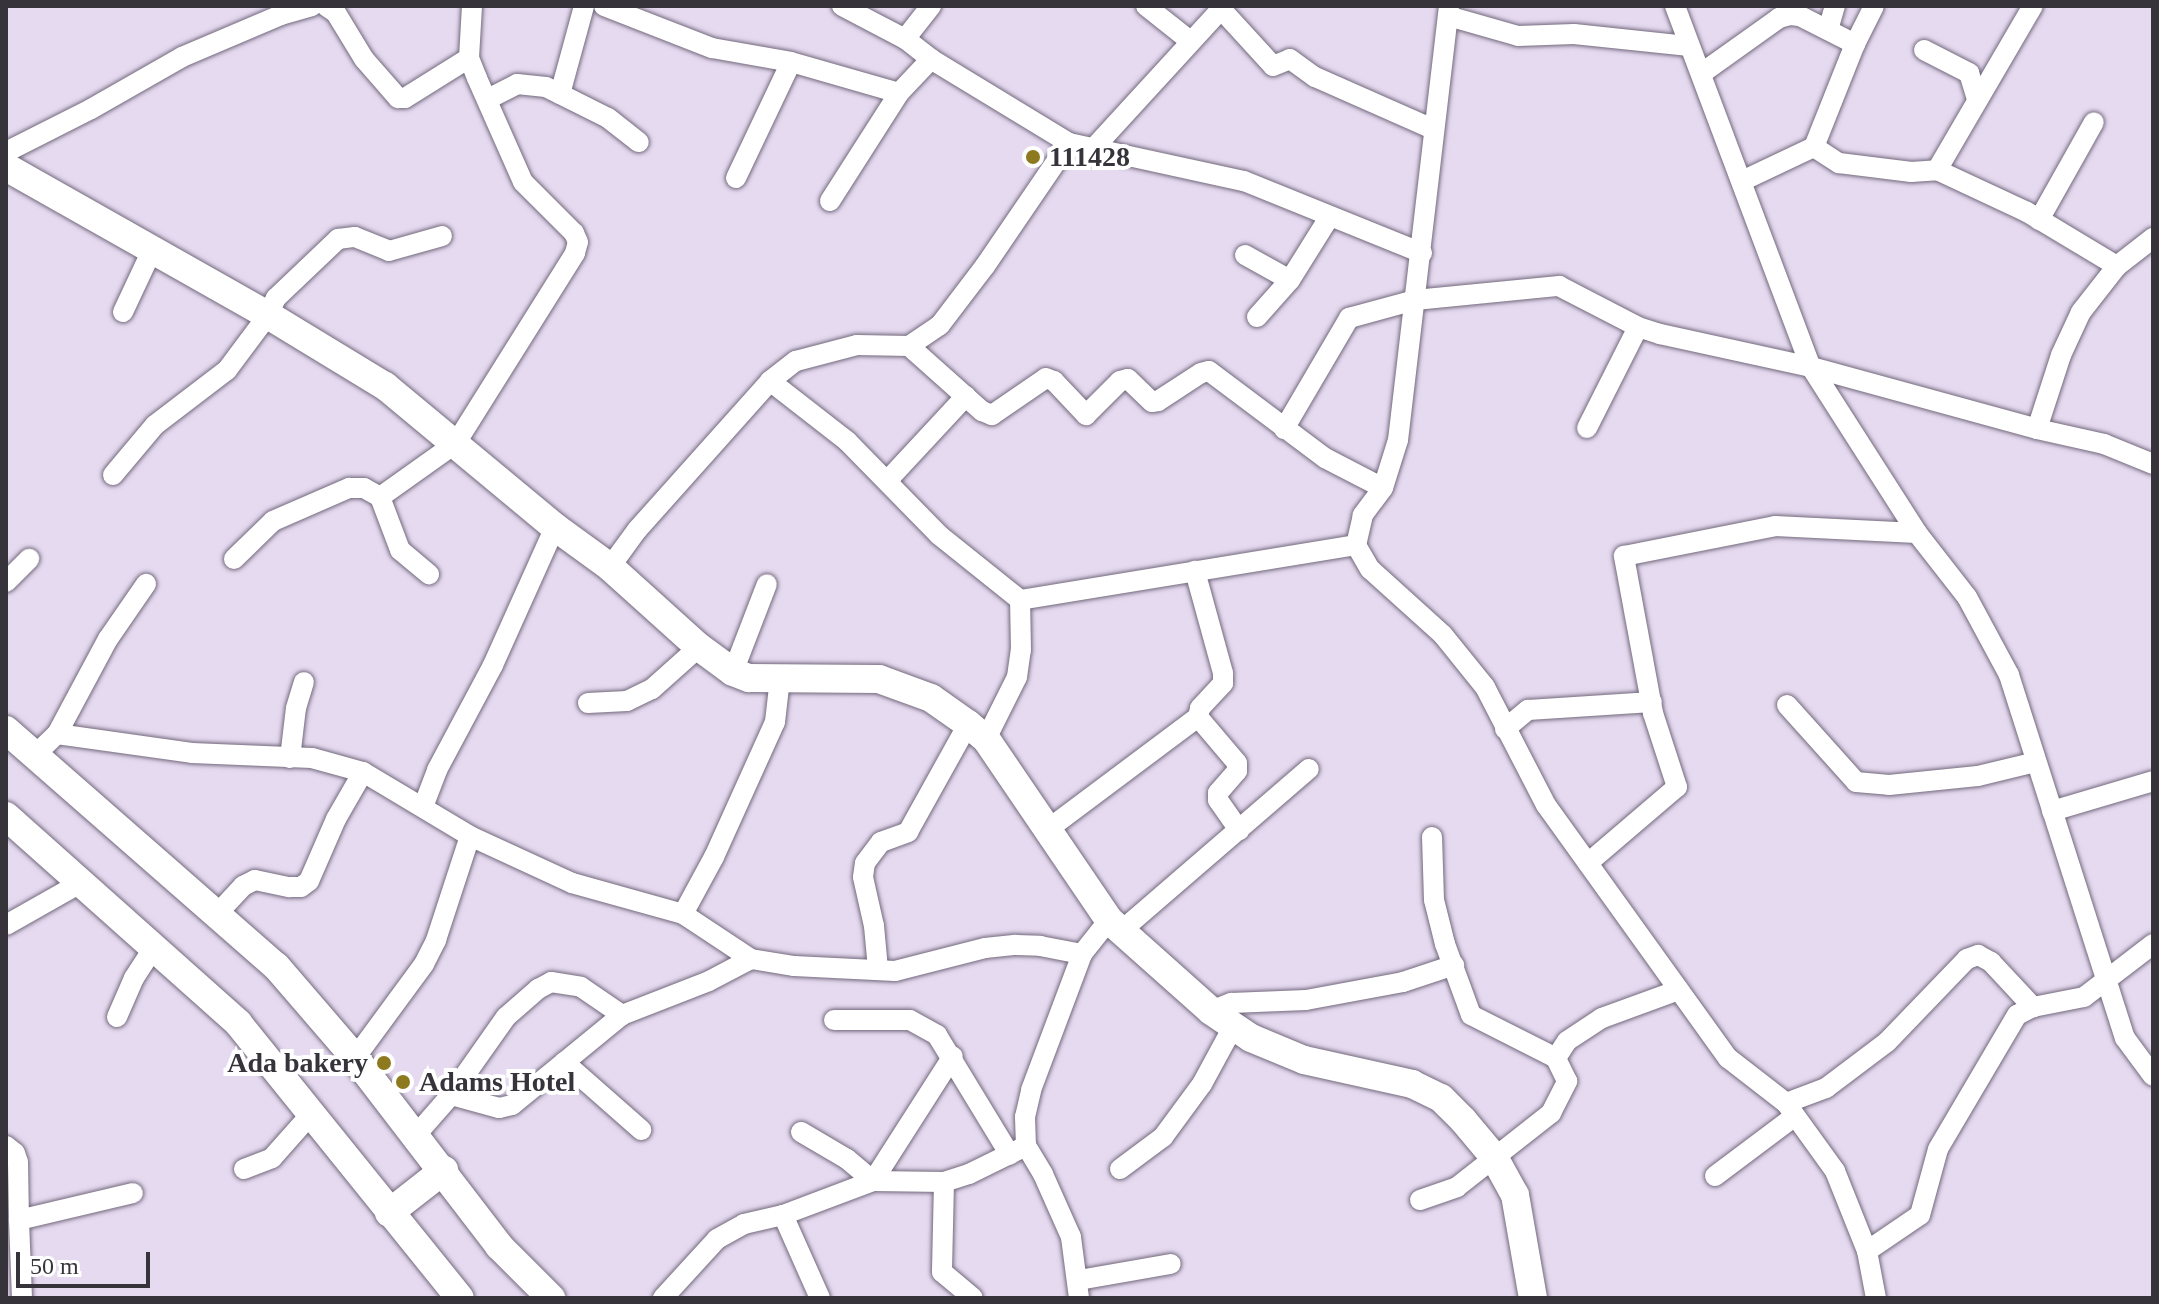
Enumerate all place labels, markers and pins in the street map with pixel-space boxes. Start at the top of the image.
place label: 111428 [1049,140,1142,174]
marker: 111428 [1024,148,1042,166]
place label: Ada bakery [233,1046,368,1080]
marker: Ada bakery [375,1054,393,1072]
place label: Adams Hotel [419,1065,574,1099]
marker: Adams Hotel [394,1073,412,1091]

